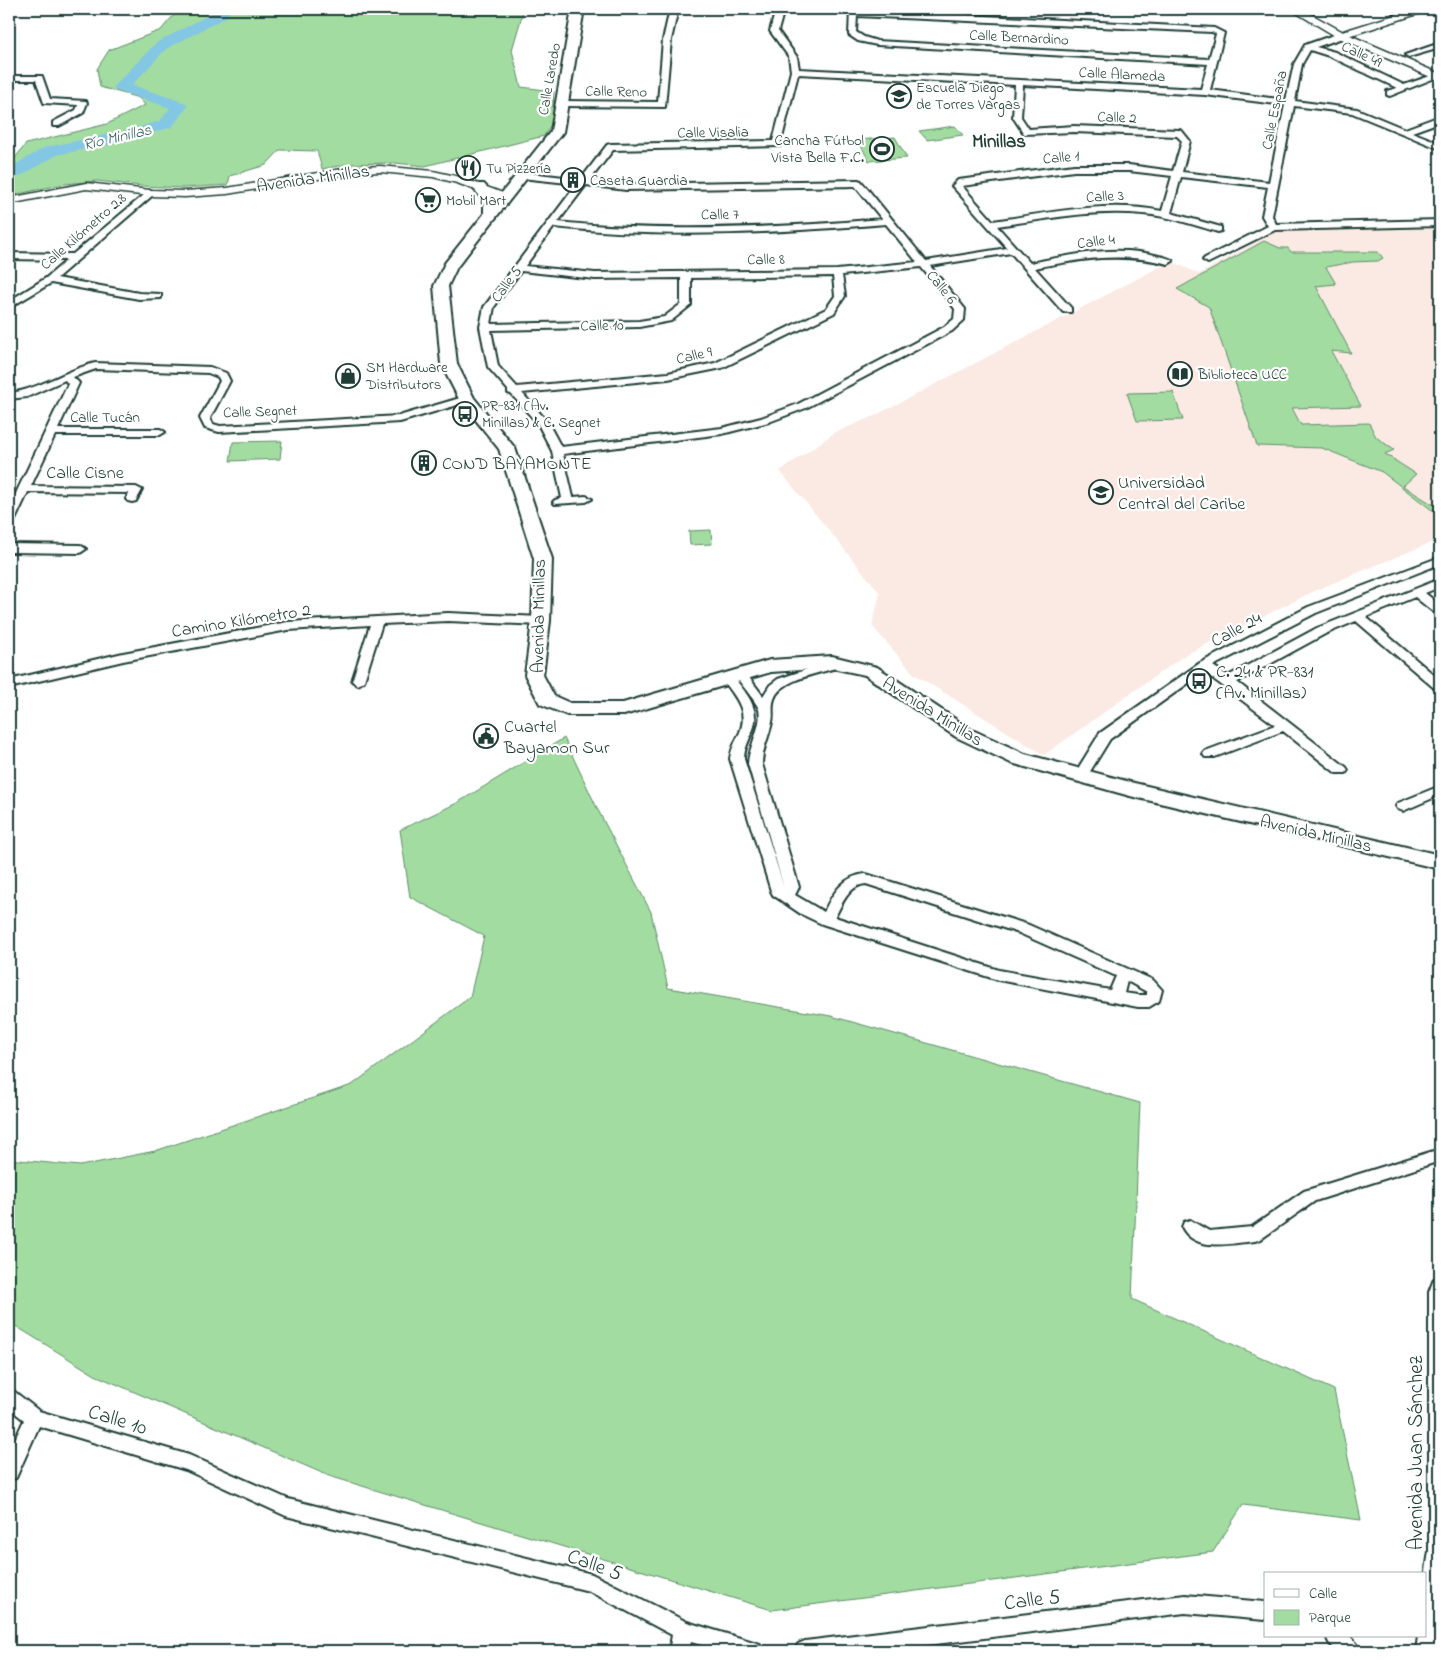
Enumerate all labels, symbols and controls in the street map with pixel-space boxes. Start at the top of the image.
street label: Calle Bernardino [969,24,1070,52]
street label: Calle 49 [1338,36,1386,74]
street label: Calle Laredo [533,41,567,117]
street label: Calle Alameda [1078,62,1166,88]
street label: Calle España [1257,69,1293,152]
place label: Escuela Diego de Torres Vargas [916,77,1020,117]
street label: Calle Reno [585,80,647,104]
school or university icon: Escuela Diego de Torres Vargas [886,83,912,109]
street label: Calle 2 [1097,106,1138,130]
water label: Río Minillas [81,118,155,157]
street label: Calle Visalia [677,121,749,145]
district label: Minillas [972,129,1026,156]
place label: Cancha Fútbol Vista Bella F.C. [770,130,864,169]
sports icon: Cancha Fútbol Vista Bella F.C. [869,136,895,162]
street label: Calle 1 [1042,145,1081,171]
restaurant icon: Tu Pizzería [455,155,481,181]
place label: Tu Pizzería [486,158,551,180]
street label: Avenida Minillas [255,159,372,201]
building icon: Caseta Guardia [560,167,586,193]
place label: Caseta Guardia [590,170,688,192]
street label: Calle 3 [1085,185,1125,209]
supermarket icon: Mobil Mart [415,187,441,213]
street label: Calle Kilómetro 2.8 [36,188,132,275]
place label: Mobil Mart [446,190,506,212]
street label: Calle 7 [701,204,739,226]
street label: Calle 4 [1076,229,1116,255]
street label: Calle 8 [747,249,785,271]
street label: Calle 5 [486,261,528,307]
street label: Calle 6 [921,266,962,310]
street label: Calle 10 [580,315,624,337]
street label: Calle 9 [674,341,715,371]
place label: SM Hardware Distributors [365,357,448,396]
library icon: Biblioteca UCC [1167,361,1193,387]
shop icon: SM Hardware Distributors [335,363,361,389]
place label: Biblioteca UCC [1197,364,1287,386]
place label: PR-831 (Av. Minillas) & C. Segnet [482,395,601,435]
street label: Calle Segnet [223,400,297,425]
bus stop icon: PR-831 (Av. Minillas) & C. Segnet [452,401,478,427]
street label: Calle Tucán [70,407,140,429]
building icon: COND BAYAMONTE [411,450,437,476]
place label: COND BAYAMONTE [442,452,592,478]
street label: Calle Cisne [46,461,125,487]
place label: Universidad Central del Caribe [1118,471,1246,518]
school or university icon: Universidad Central del Caribe [1088,479,1114,505]
street label: Avenida Minillas [526,559,554,673]
street label: Camino Kilómetro 2 [170,598,313,646]
street label: Calle 24 [1207,606,1268,655]
place label: C. 24 & PR-831 (Av. Minillas) [1216,660,1314,707]
bus stop icon: C. 24 & PR-831 (Av. Minillas) [1186,668,1212,694]
street label: Avenida Minillas [877,671,987,754]
place label: Cuartel Bayamon Sur [503,715,610,762]
public building icon: Cuartel Bayamon Sur [473,723,499,749]
street label: Avenida Minillas [1257,809,1374,860]
street label: Avenida Juan Sánchez [1402,1355,1432,1550]
street label: Calle 10 [84,1398,151,1444]
street label: Calle 5 [563,1542,626,1590]
legend [1264,1572,1426,1638]
street label: Calle 5 [1002,1583,1062,1619]
text: Calle [1309,1583,1337,1605]
text: Parque [1309,1607,1351,1629]

